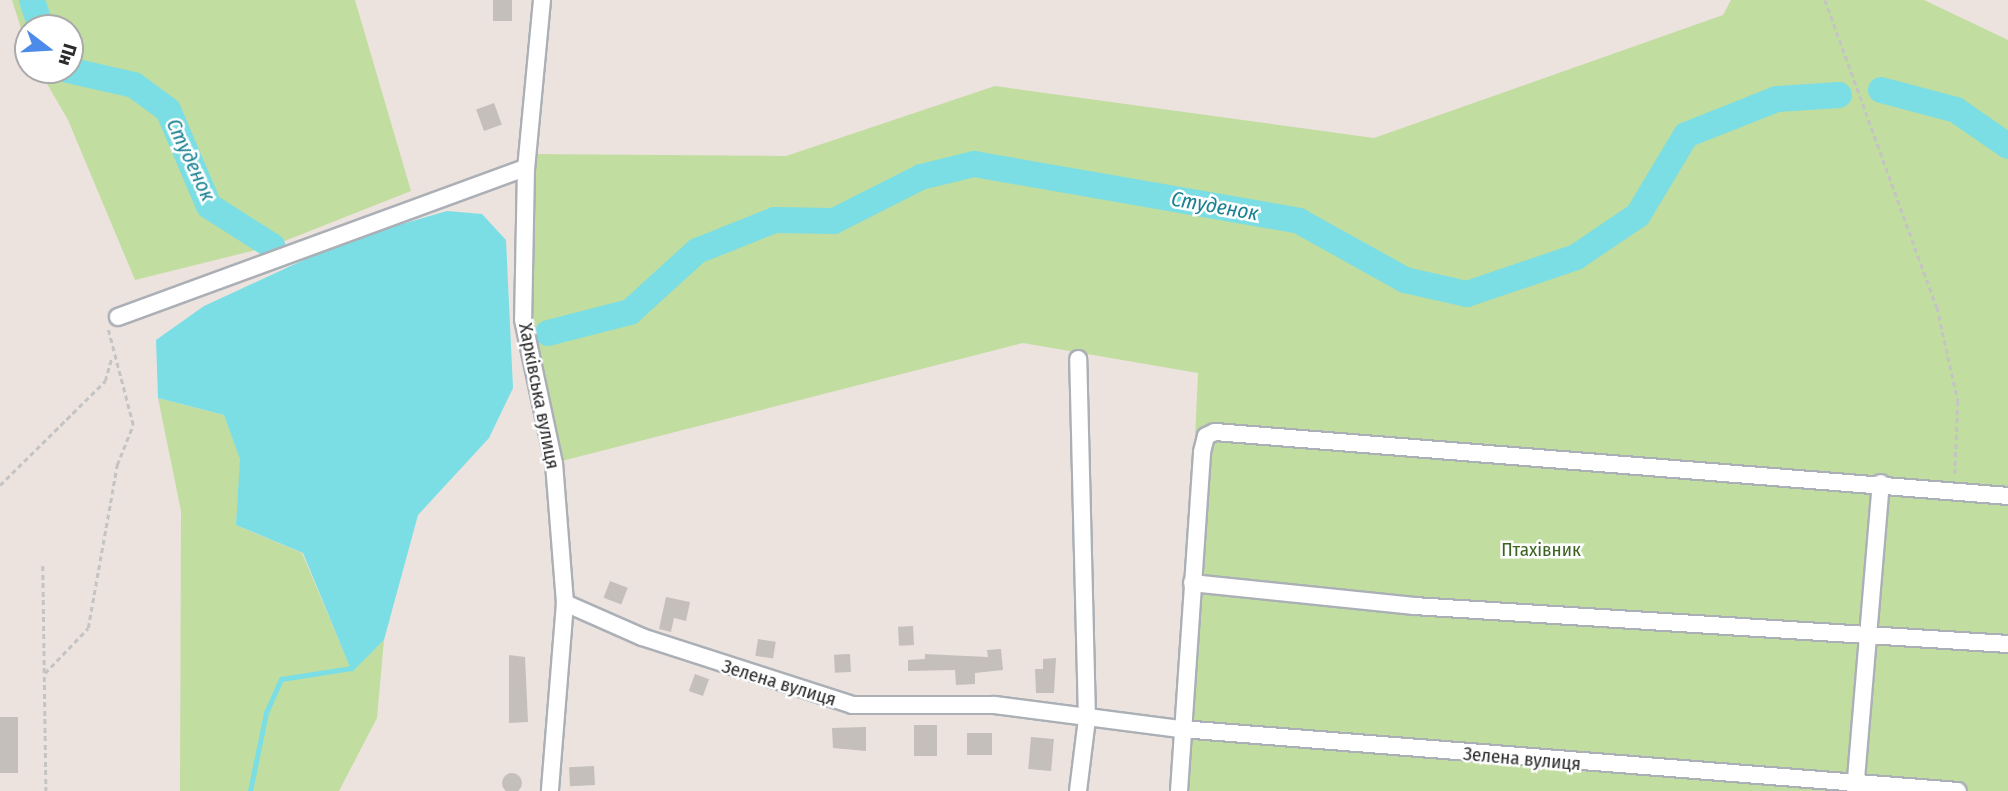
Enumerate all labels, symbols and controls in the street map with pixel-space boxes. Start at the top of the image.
north arrow [14,14,84,84]
text: Пн [54,41,82,68]
water label: Студенок [161,115,221,205]
water label: Студенок [1169,186,1261,226]
street label: Харківська вулиця [514,321,564,471]
park label: Птахівник [1501,539,1581,561]
street label: Зелена вулиця [719,655,839,711]
street label: Зелена вулиця [1462,742,1582,776]

